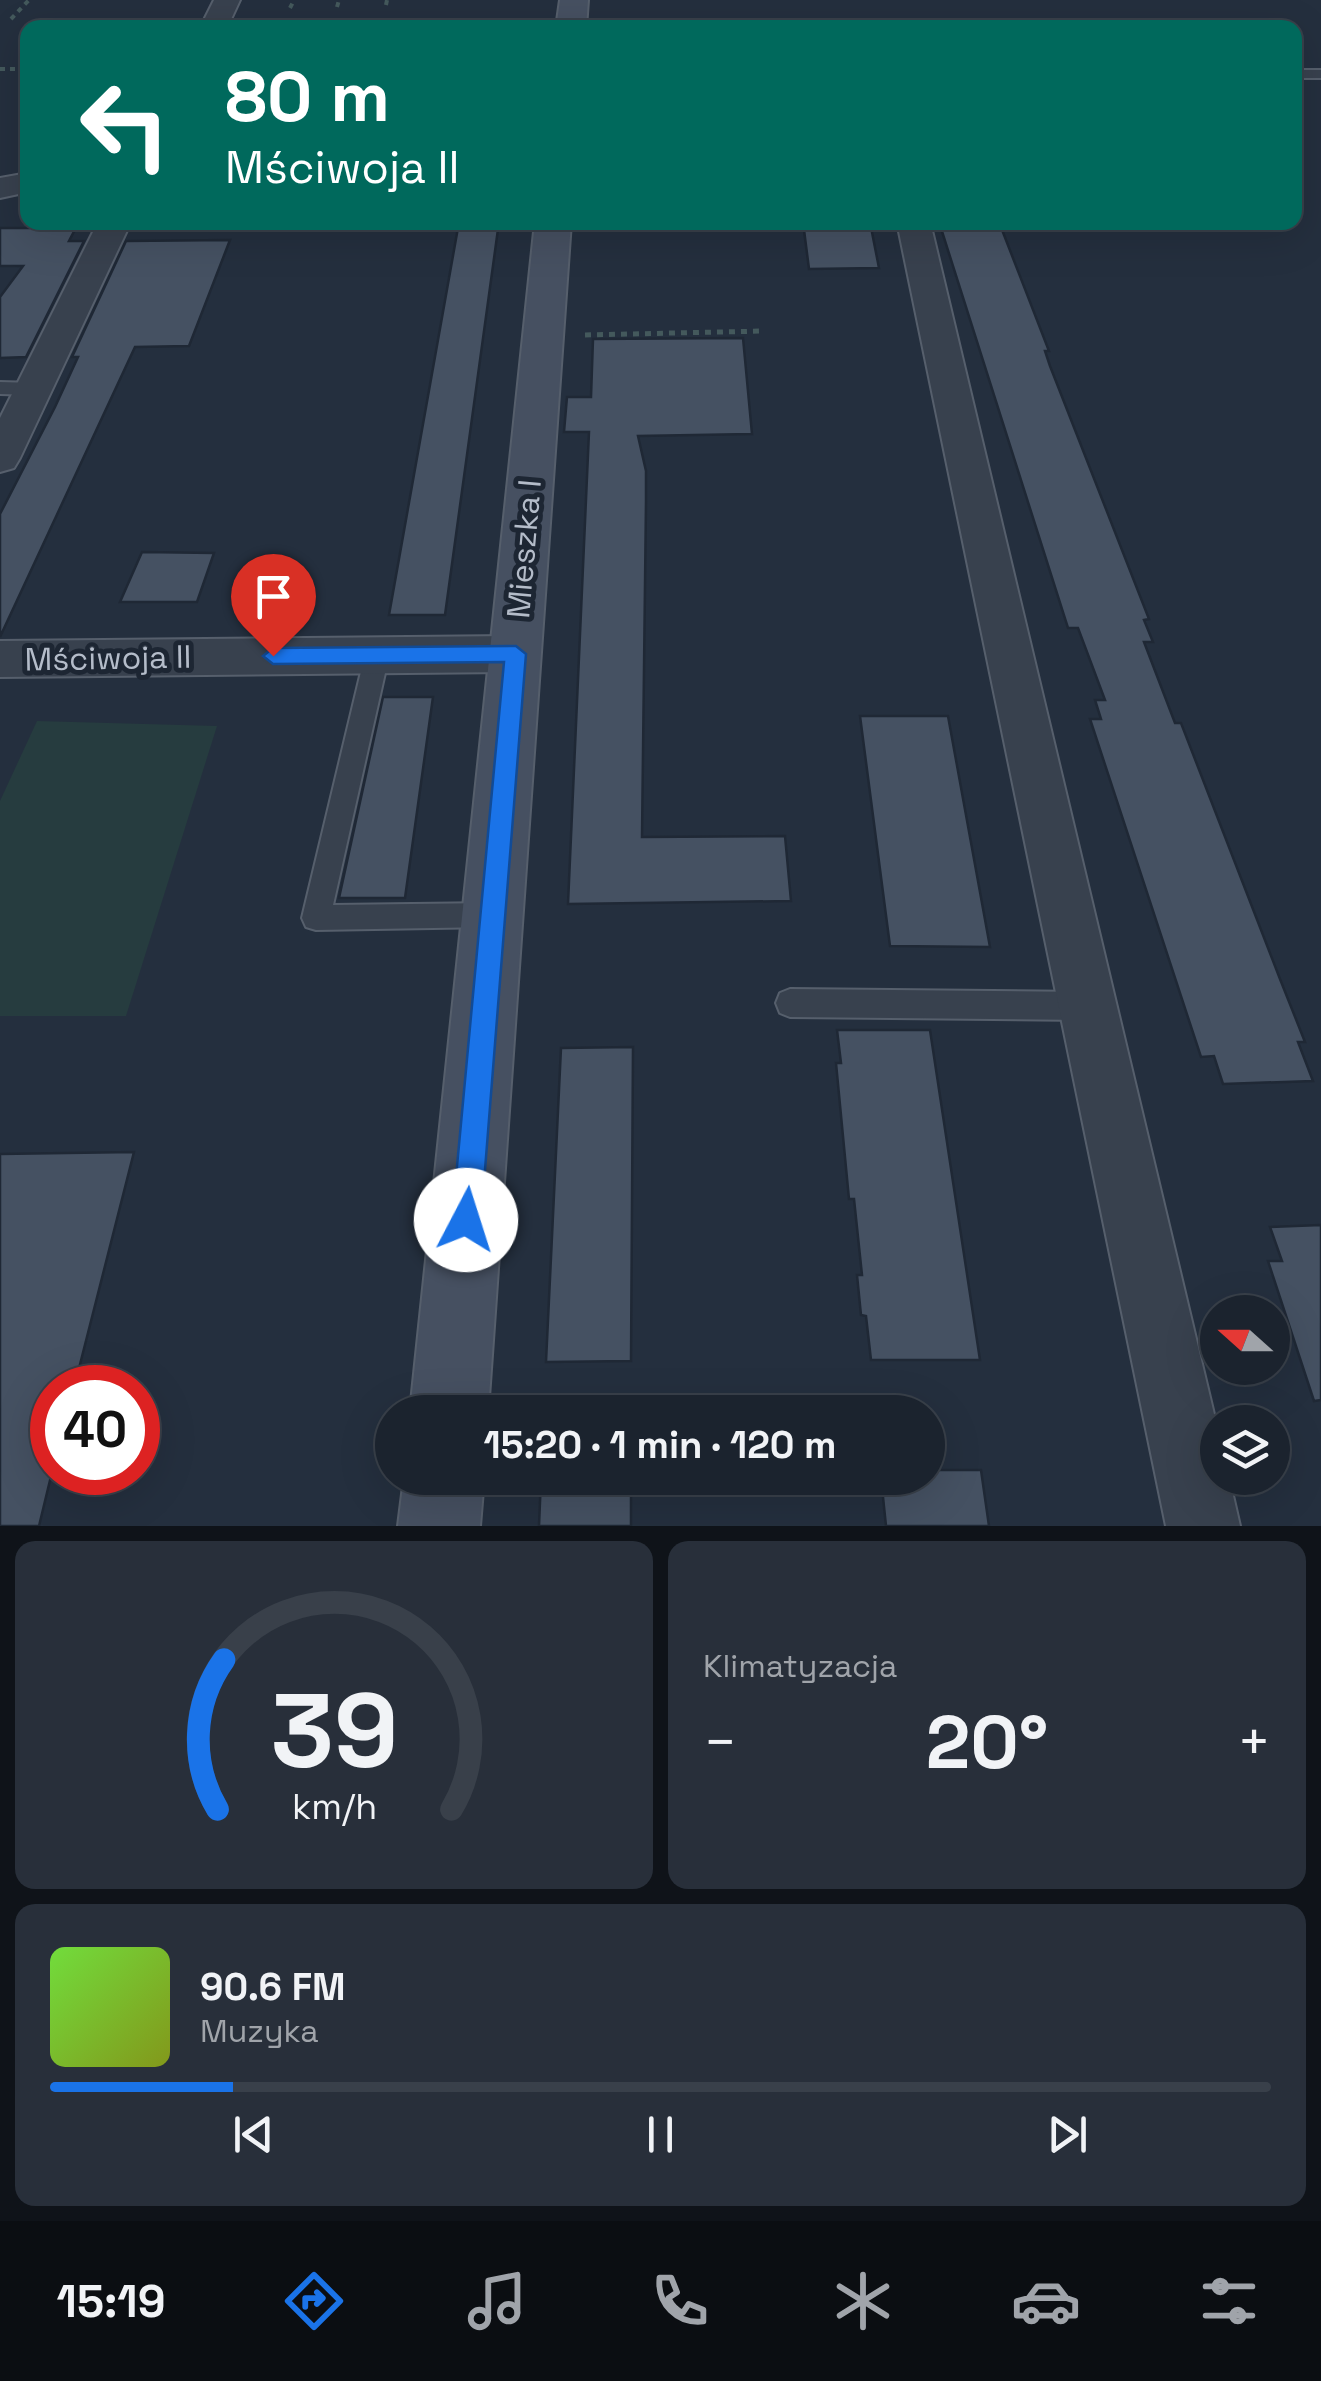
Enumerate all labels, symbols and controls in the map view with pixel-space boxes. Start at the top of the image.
text: 80 m [225,52,390,141]
icon: left [60,60,190,190]
text: Mściwoja II [225,139,460,196]
street label: Mieszka I [498,478,550,620]
pin [231,554,316,657]
icon: arrive [246,569,301,624]
street label: Mściwoja II [24,637,192,679]
position arrow [414,1168,518,1272]
north arrow [1200,1295,1290,1385]
map controls [1200,1295,1290,1495]
speed limit sign: 40 [30,1365,160,1495]
button: layers [1200,1405,1290,1495]
text: 15:20 · 1 min · 120 m [484,1421,836,1469]
text: Klimatyzacja [703,1646,897,1686]
text: 39 [270,1665,398,1797]
text: 20° [926,1694,1048,1790]
text: − [703,1707,737,1777]
text: + [1237,1707,1271,1777]
text: km/h [291,1784,377,1829]
text: 90.6 FM [200,1963,346,2011]
text: Muzyka [200,2011,319,2051]
icon: previous [226,2107,281,2162]
icon: pause [633,2107,688,2162]
icon: next [1040,2107,1095,2162]
icon: directions [279,2266,349,2336]
icon: music [462,2266,532,2336]
icon: phone [645,2266,715,2336]
icon: climate [828,2266,898,2336]
icon: car [1011,2266,1081,2336]
icon: filters [1194,2266,1264,2336]
text: 15:19 [57,2273,165,2330]

